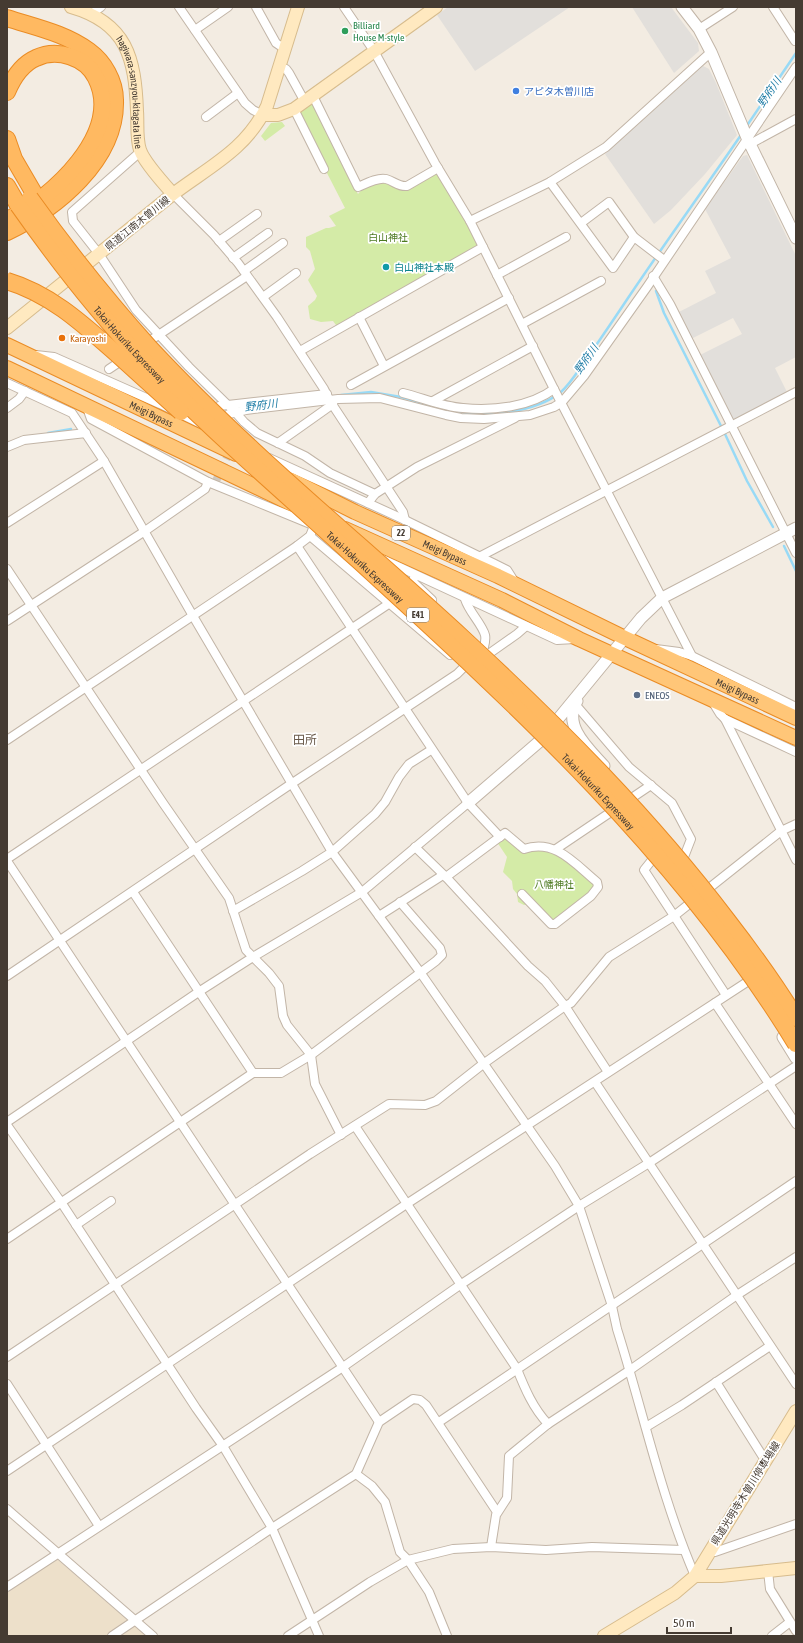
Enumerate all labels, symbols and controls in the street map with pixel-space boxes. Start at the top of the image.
place label: Billiard House M-style [353,20,405,43]
marker: Billiard House M-style [340,26,350,36]
street label: hagiwara-sanzyou-kitagata line [114,34,144,150]
water label: 野府川 [755,74,784,109]
marker: アピタ木曽川店 [511,86,521,96]
place label: アピタ木曽川店 [524,86,594,97]
street label: 県道江南木曽川線 [103,194,172,253]
park label: 白山神社 [368,232,408,243]
marker: 白山神社本殿 [381,262,391,272]
place label: 白山神社本殿 [394,262,454,273]
street label: Tokai-Hokuriku Expressway [91,304,167,386]
marker: Karayoshi [57,333,67,343]
place label: Karayoshi [70,333,106,344]
water label: 野府川 [572,341,601,376]
water label: 野府川 [244,397,279,413]
street label: Meigi Bypass [128,399,175,429]
road number: 22 [392,526,410,540]
street label: Tokai-Hokuriku Expressway [324,529,406,605]
street label: Meigi Bypass [421,538,469,567]
road number: E41 [407,608,429,622]
street label: Meigi Bypass [714,676,762,706]
marker: ENEOS [632,690,642,700]
place label: ENEOS [645,690,669,701]
district label: 田所 [293,733,317,747]
street label: Tokai-Hokuriku Expressway [560,752,636,832]
park label: 八幡神社 [534,879,574,890]
street label: 県道光明寺木曽川停車場線 [709,1439,782,1547]
scale bar [667,1609,731,1635]
text: 50 m [673,1616,695,1630]

